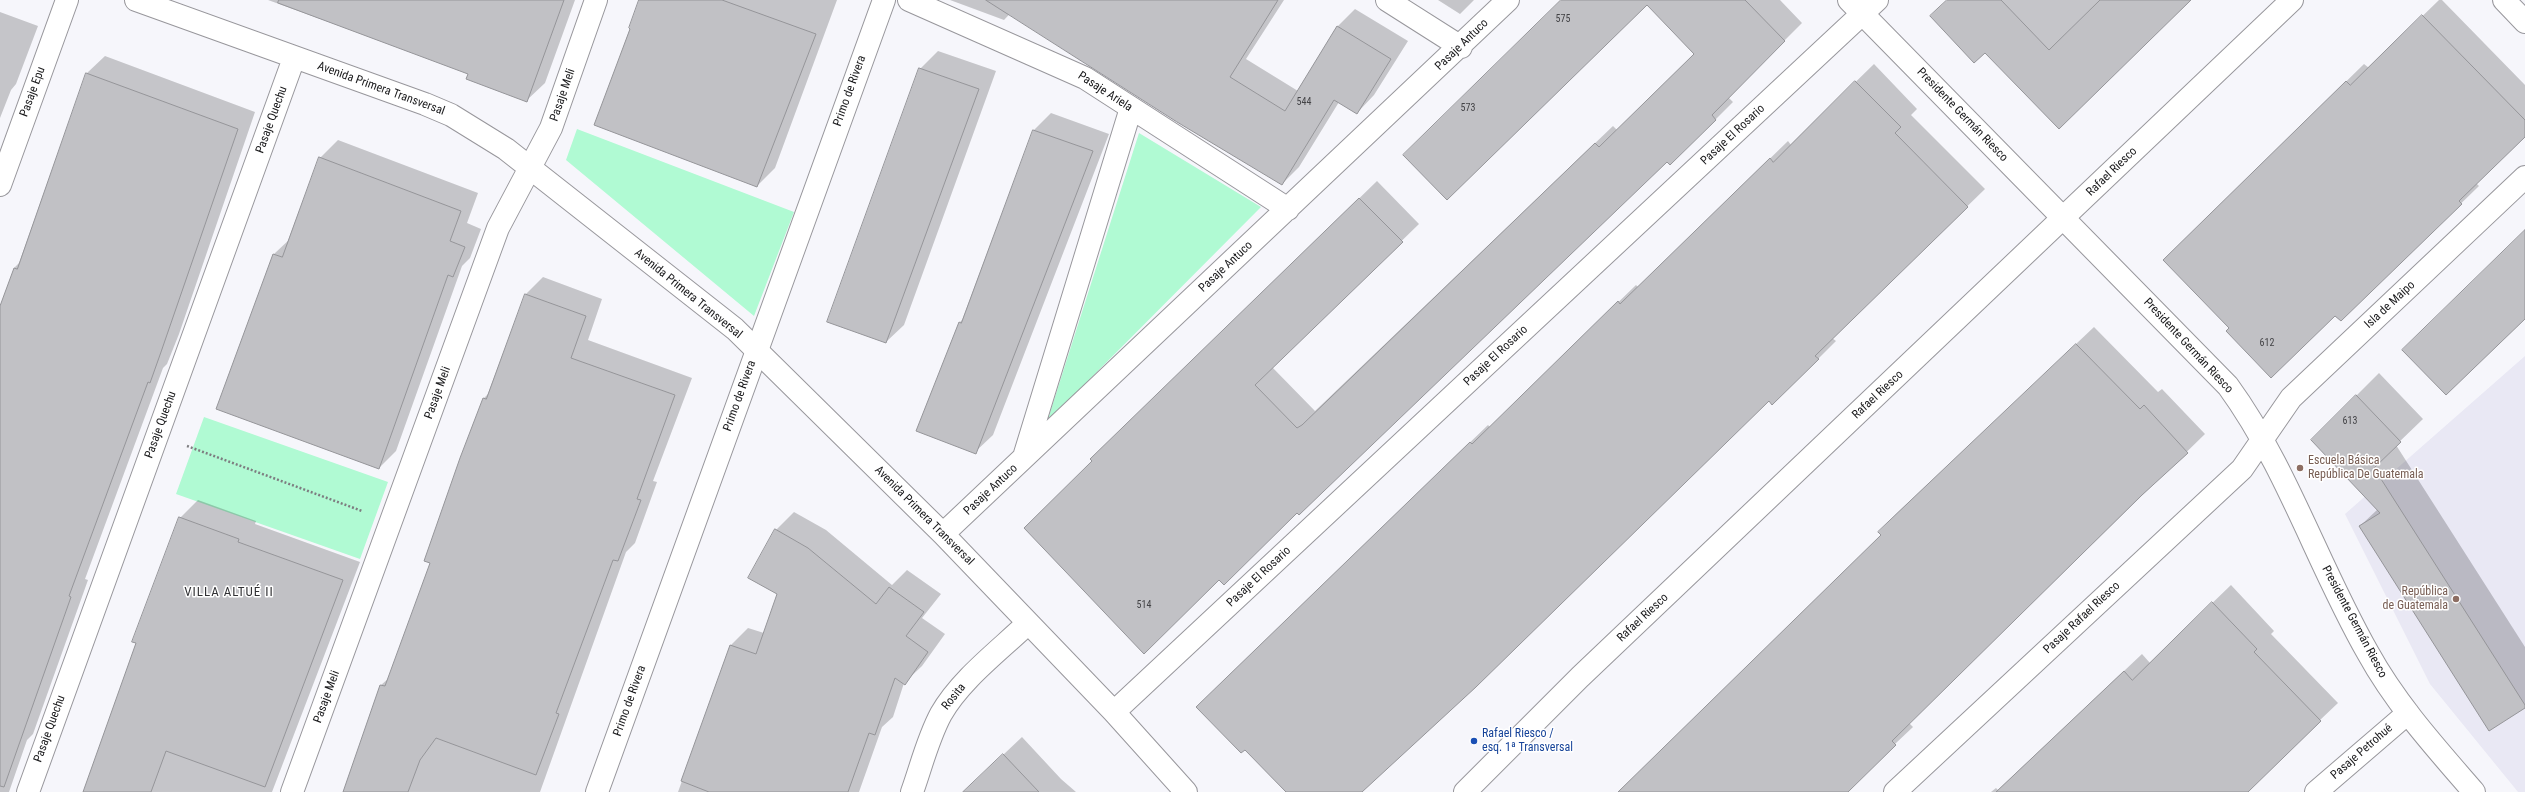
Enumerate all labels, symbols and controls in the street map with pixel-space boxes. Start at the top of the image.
house number: 575 [1556,13,1570,25]
street label: Pasaje Antuco [1432,16,1492,74]
street label: Primo de Rivera [831,54,869,128]
street label: Avenida Primera Transversal [315,59,447,119]
street label: Pasaje Epu [17,65,49,119]
street label: Presidente Germán Riesco [1913,65,2011,165]
street label: Pasaje Meli [547,67,579,123]
street label: Pasaje Ariela [1075,69,1135,115]
street label: Pasaje Quechu [253,84,291,156]
house number: 544 [1297,96,1311,108]
house number: 573 [1461,102,1475,114]
street label: Pasaje El Rosario [1698,102,1768,168]
street label: Rafael Riesco [2084,144,2140,200]
street label: Pasaje Antuco [1196,238,1256,296]
street label: Avenida Primera Transversal [631,246,745,342]
street label: Isla de Maipo [2362,278,2418,332]
street label: Presidente Germán Riesco [2140,295,2236,397]
street label: Pasaje El Rosario [1461,323,1531,389]
house number: 612 [2260,337,2274,349]
street label: Primo de Rivera [721,359,759,433]
street label: Pasaje Meli [422,365,454,421]
street label: Rafael Riesco [1849,368,1907,422]
street label: Pasaje Quechu [142,389,180,461]
house number: 613 [2343,415,2357,427]
place label: Escuela Básica República De Guatemala [2308,454,2424,482]
street label: Pasaje Antuco [961,461,1021,519]
street label: Avenida Primera Transversal [871,463,977,569]
marker: Escuela Básica República De Guatemala [2295,463,2305,473]
street label: Pasaje El Rosario [1224,544,1294,610]
street label: Presidente Germán Riesco [2318,563,2390,681]
street label: Pasaje Rafael Riesco [2041,579,2123,657]
district label: VILLA ALTUÉ II [184,585,274,601]
place label: República de Guatemala [2383,585,2448,613]
street label: Rafael Riesco [1614,591,1672,645]
marker: República de Guatemala [2451,594,2461,604]
house number: 514 [1137,599,1151,611]
street label: Primo de Rivera [611,664,649,738]
street label: Pasaje Meli [311,669,343,725]
street label: Rosita [939,681,969,713]
street label: Pasaje Quechu [31,693,69,765]
street label: Pasaje Petrohué [2328,721,2396,783]
place label: Rafael Riesco / esq. 1ª Transversal [1482,727,1573,755]
marker: Rafael Riesco / esq. 1ª Transversal [1469,736,1479,746]

